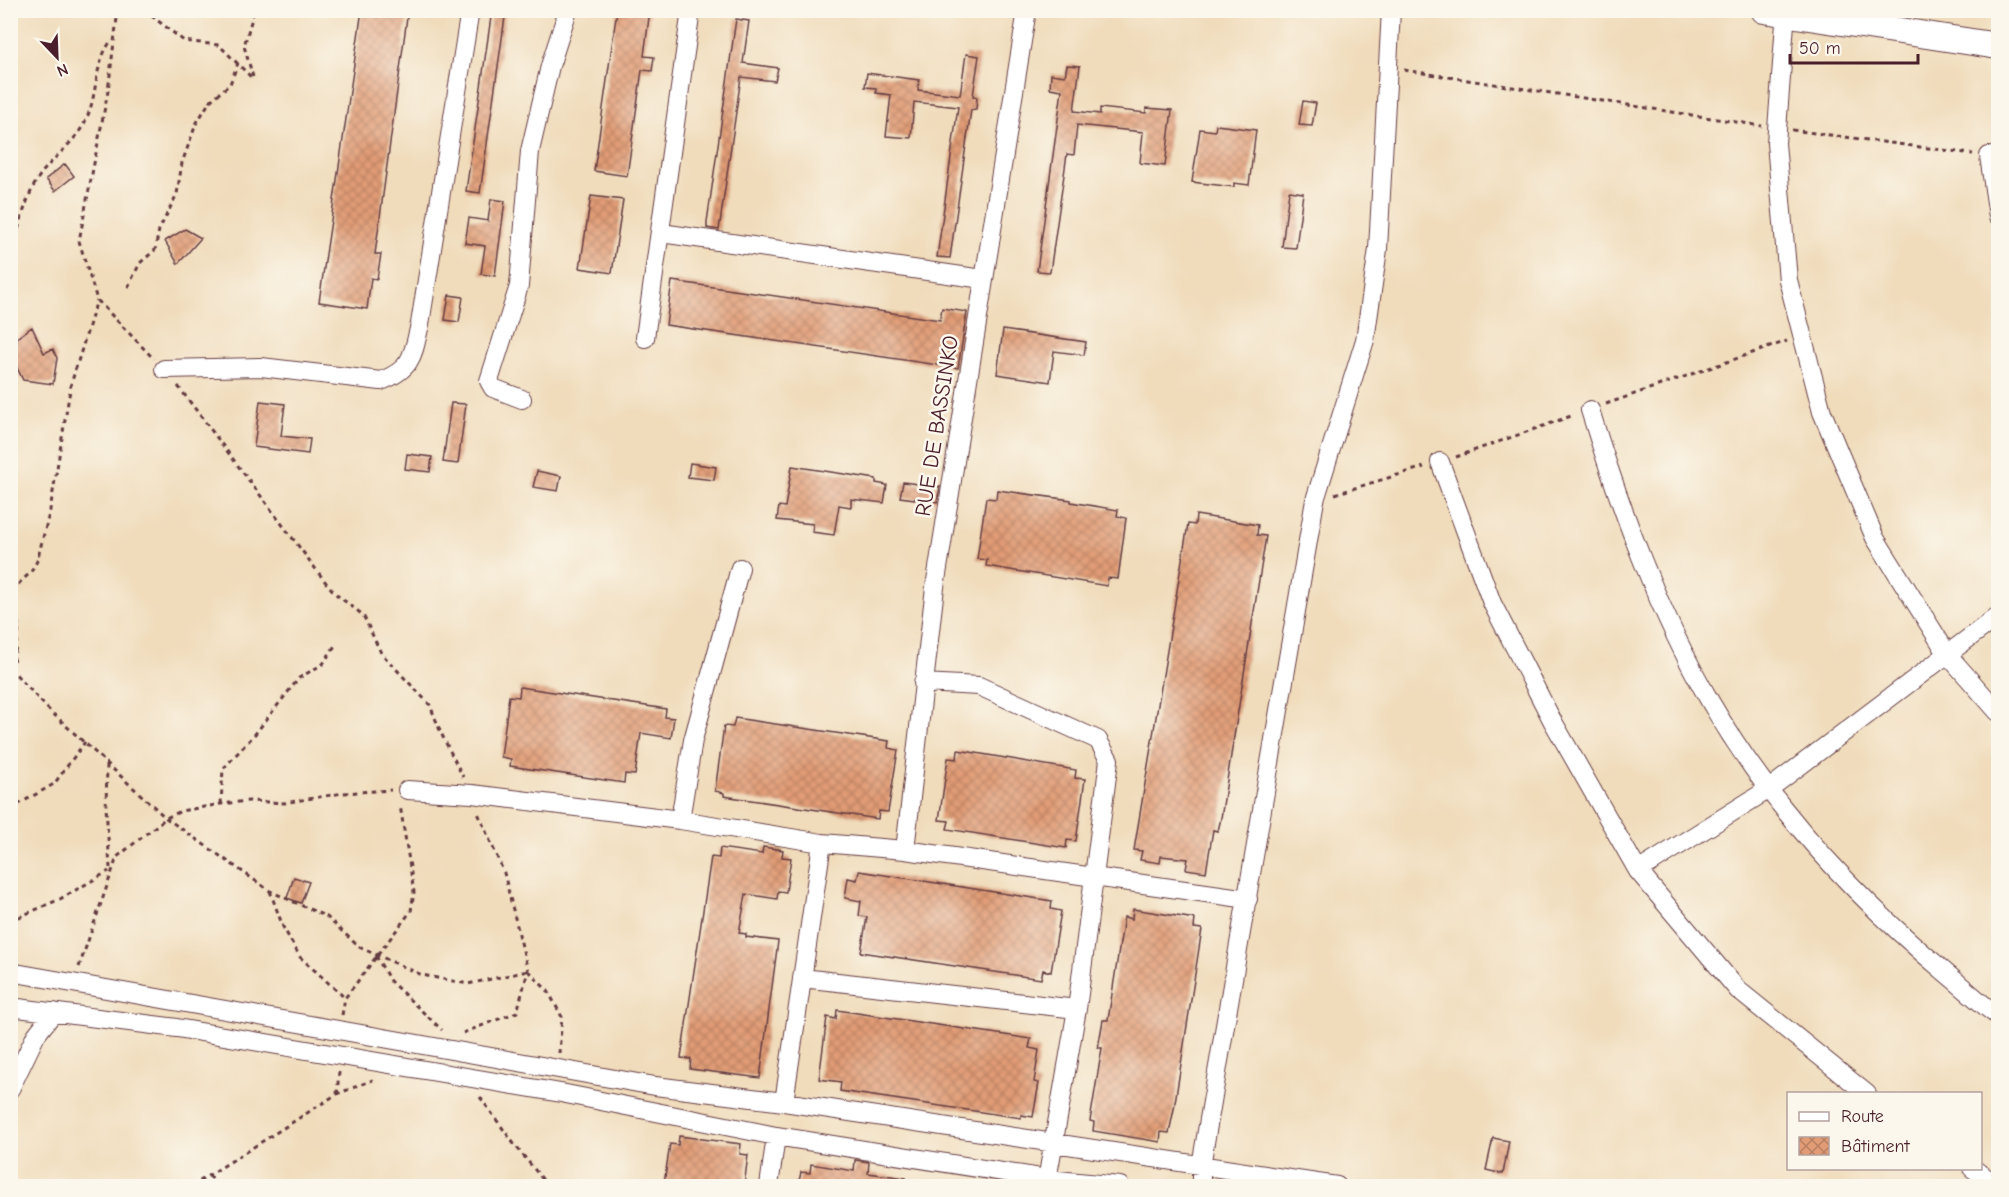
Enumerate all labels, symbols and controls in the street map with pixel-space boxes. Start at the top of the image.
north arrow [27,27,87,87]
scale bar [1790,27,1918,65]
text: 50 m [1799,38,1841,59]
text: N [54,60,71,80]
street label: RUE DE BASSINKO [910,334,964,518]
legend [1787,1092,1982,1170]
text: Route [1841,1106,1884,1127]
text: Bâtiment [1841,1136,1911,1157]

